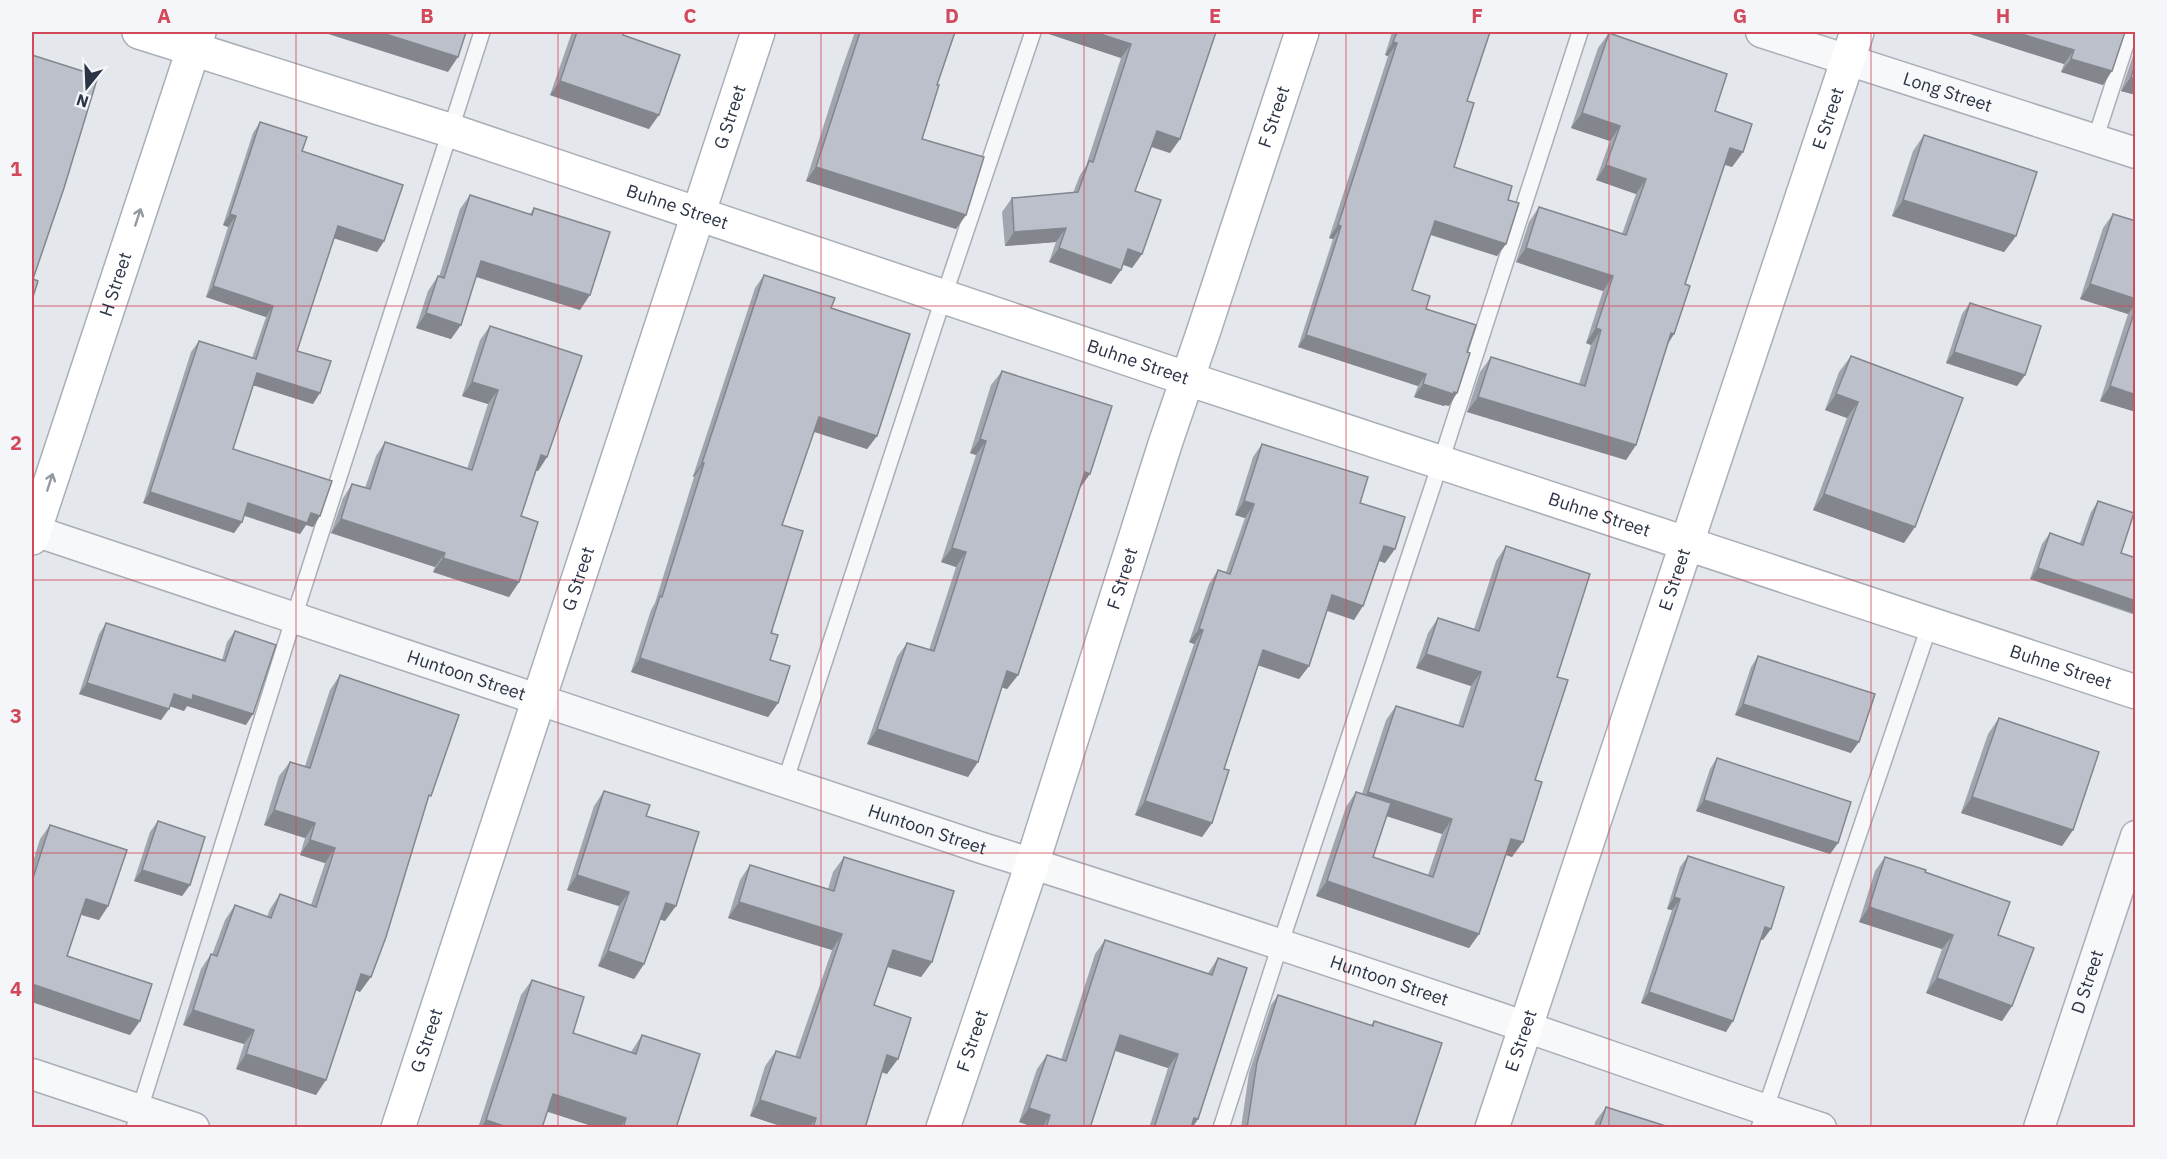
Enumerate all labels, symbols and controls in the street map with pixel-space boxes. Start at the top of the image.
text: A [157,2,171,29]
text: B [420,2,434,29]
text: C [683,2,697,29]
text: D [945,2,959,29]
text: E [1209,2,1221,29]
text: F [1471,2,1483,29]
text: G [1733,2,1747,29]
text: H [1996,2,2010,29]
north arrow [57,57,117,117]
street label: Long Street [1900,67,1995,117]
street label: G Street [708,82,751,152]
street label: F Street [1253,83,1294,151]
street label: E Street [1807,84,1849,152]
text: N [74,90,91,113]
text: 1 [10,155,22,182]
street label: Buhne Street [624,179,731,234]
one-way arrow [133,209,144,227]
street label: H Street [94,249,137,319]
street label: Buhne Street [1084,334,1192,389]
text: 2 [10,429,22,456]
one-way arrow [45,473,56,492]
street label: Buhne Street [1545,487,1653,542]
street label: G Street [557,544,599,614]
street label: F Street [1101,545,1143,612]
street label: E Street [1653,545,1695,614]
street label: Buhne Street [2007,639,2115,694]
street label: Huntoon Street [404,644,529,705]
text: 3 [10,702,22,729]
street label: Huntoon Street [865,799,989,860]
street label: D Street [2066,947,2108,1017]
street label: Huntoon Street [1327,950,1452,1011]
text: 4 [10,975,22,1002]
street label: G Street [405,1005,447,1075]
street label: E Street [1500,1006,1542,1075]
street label: F Street [951,1007,993,1075]

